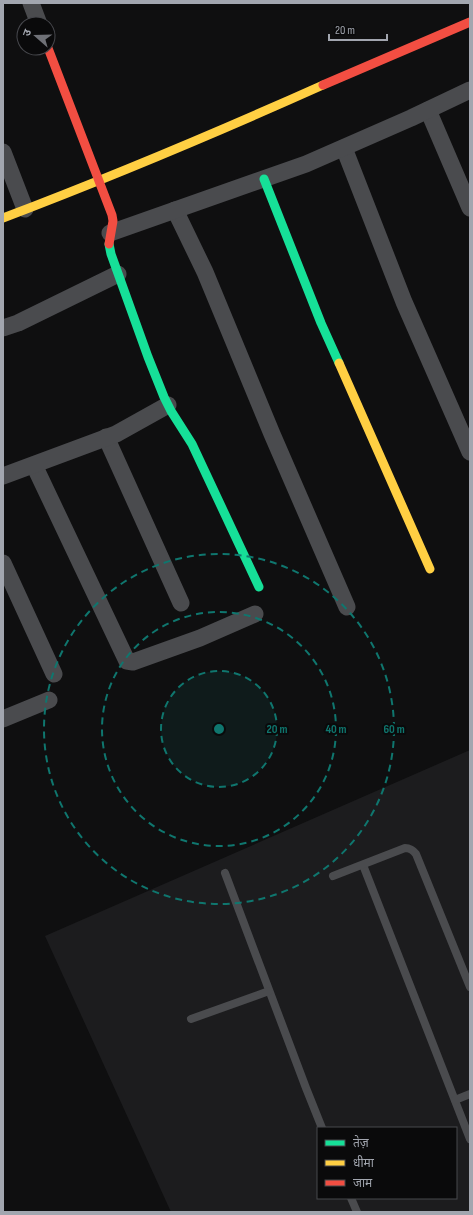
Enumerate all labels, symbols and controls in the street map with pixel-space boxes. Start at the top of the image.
north arrow [16,16,56,56]
scale bar [329,16,387,42]
text: 20 m [335,23,355,38]
text: उ [20,27,34,38]
centre of rings [212,722,226,736]
text: 20 m [267,722,287,737]
text: 40 m [325,722,347,737]
text: 60 m [383,722,405,737]
legend [317,1127,457,1199]
text: तेज़ [353,1135,370,1151]
text: धीमा [353,1155,375,1171]
text: जाम [353,1176,373,1191]

